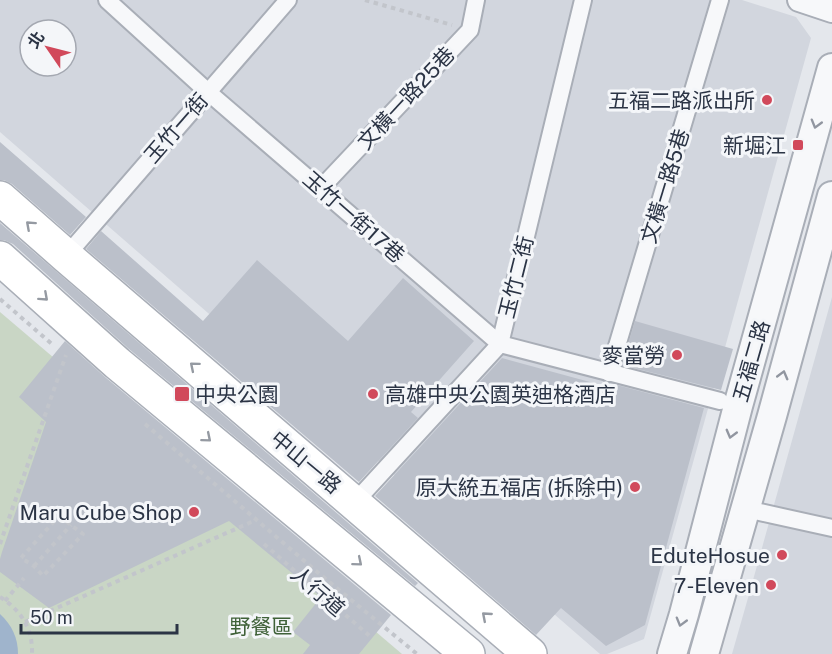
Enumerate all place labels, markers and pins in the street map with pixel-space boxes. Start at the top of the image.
place label: 五福二路派出所 [608,88,755,113]
marker: 五福二路派出所 [760,93,774,107]
place label: 新堀江 [723,133,786,158]
marker: 新堀江 [791,138,805,152]
place label: 麥當勞 [602,343,665,368]
marker: 麥當勞 [670,348,684,362]
place label: 中央公園 [195,382,279,407]
place label: 高雄中央公園英迪格酒店 [385,382,616,407]
marker: 中央公園 [173,385,191,403]
marker: 高雄中央公園英迪格酒店 [366,387,380,401]
place label: 原大統五福店 (拆除中) [416,475,623,500]
marker: 原大統五福店 (拆除中) [628,480,642,494]
place label: Maru Cube Shop [20,500,182,525]
marker: Maru Cube Shop [187,505,201,519]
place label: EduteHosue [650,543,770,568]
marker: EduteHosue [775,548,789,562]
place label: 7-Eleven [674,573,759,598]
marker: 7-Eleven [764,578,778,592]

